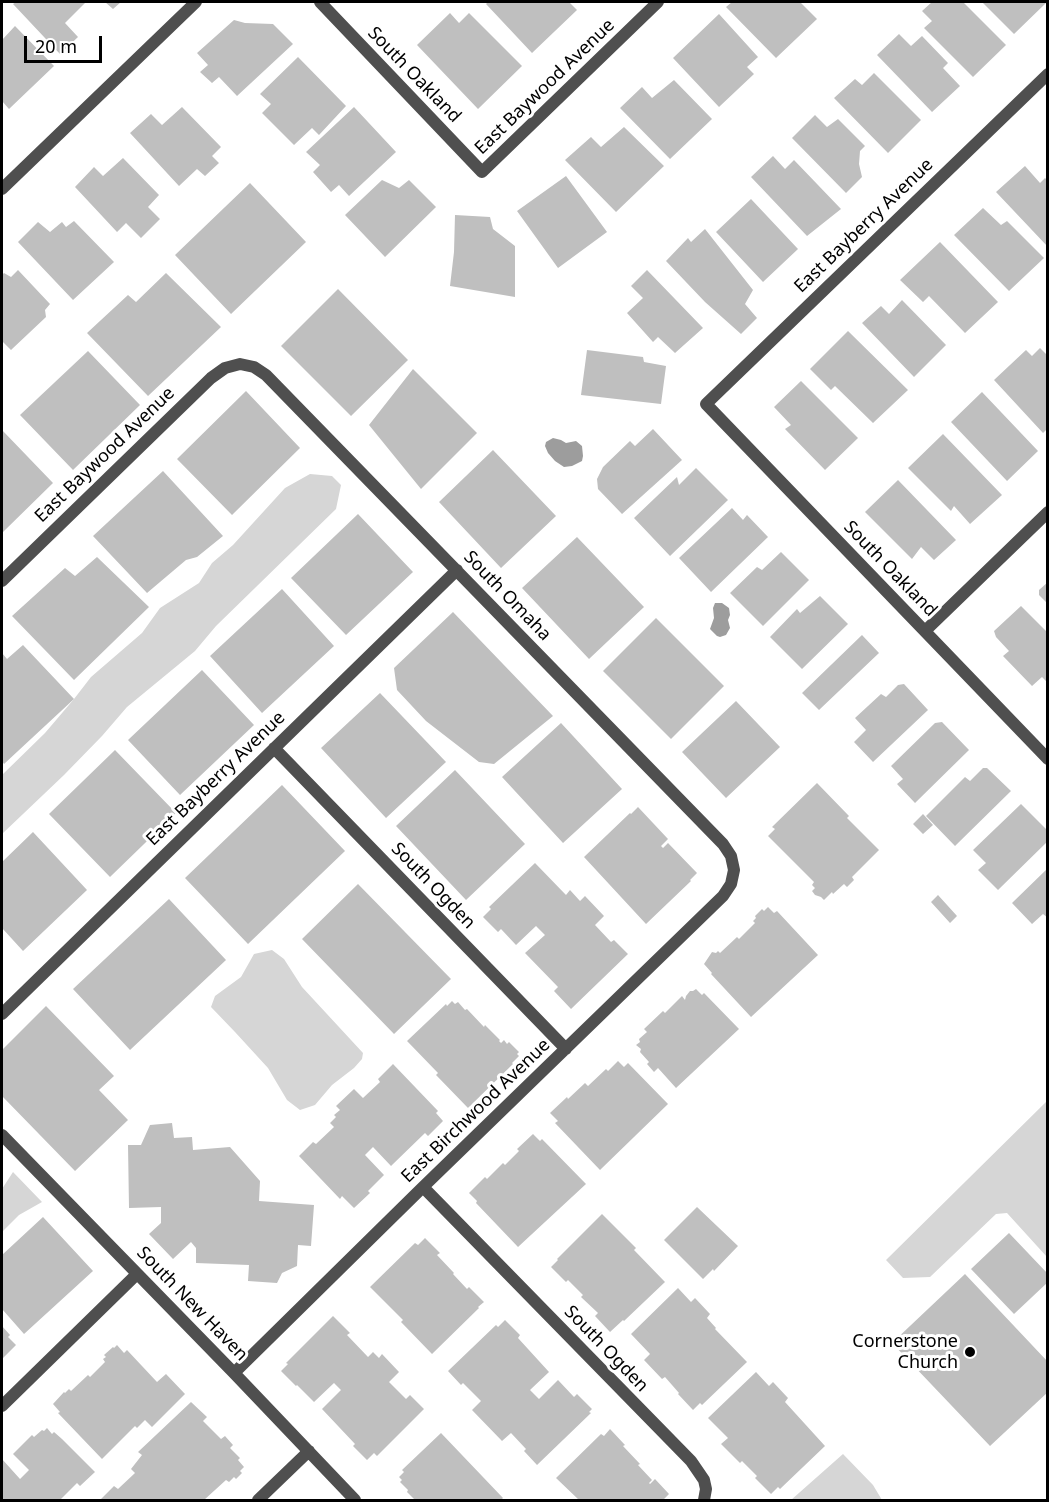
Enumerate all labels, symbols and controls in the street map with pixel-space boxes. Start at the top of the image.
street label: East Baywood Avenue [471,15,619,159]
street label: South Oakland [363,23,465,127]
scale bar [27,24,105,62]
text: 20 m [35,34,77,58]
street label: East Bayberry Avenue [790,154,938,298]
street label: East Baywood Avenue [31,383,179,527]
street label: South Oakland [839,517,941,621]
street label: South Omaha [459,547,555,645]
street label: East Bayberry Avenue [142,707,290,851]
street label: South Ogden [386,838,480,934]
street label: East Birchwood Avenue [397,1034,555,1188]
street label: South New Haven [132,1242,252,1366]
street label: South Ogden [559,1301,653,1397]
place label: Cornerstone Church [852,1331,958,1374]
marker: Cornerstone Church [963,1345,977,1359]

